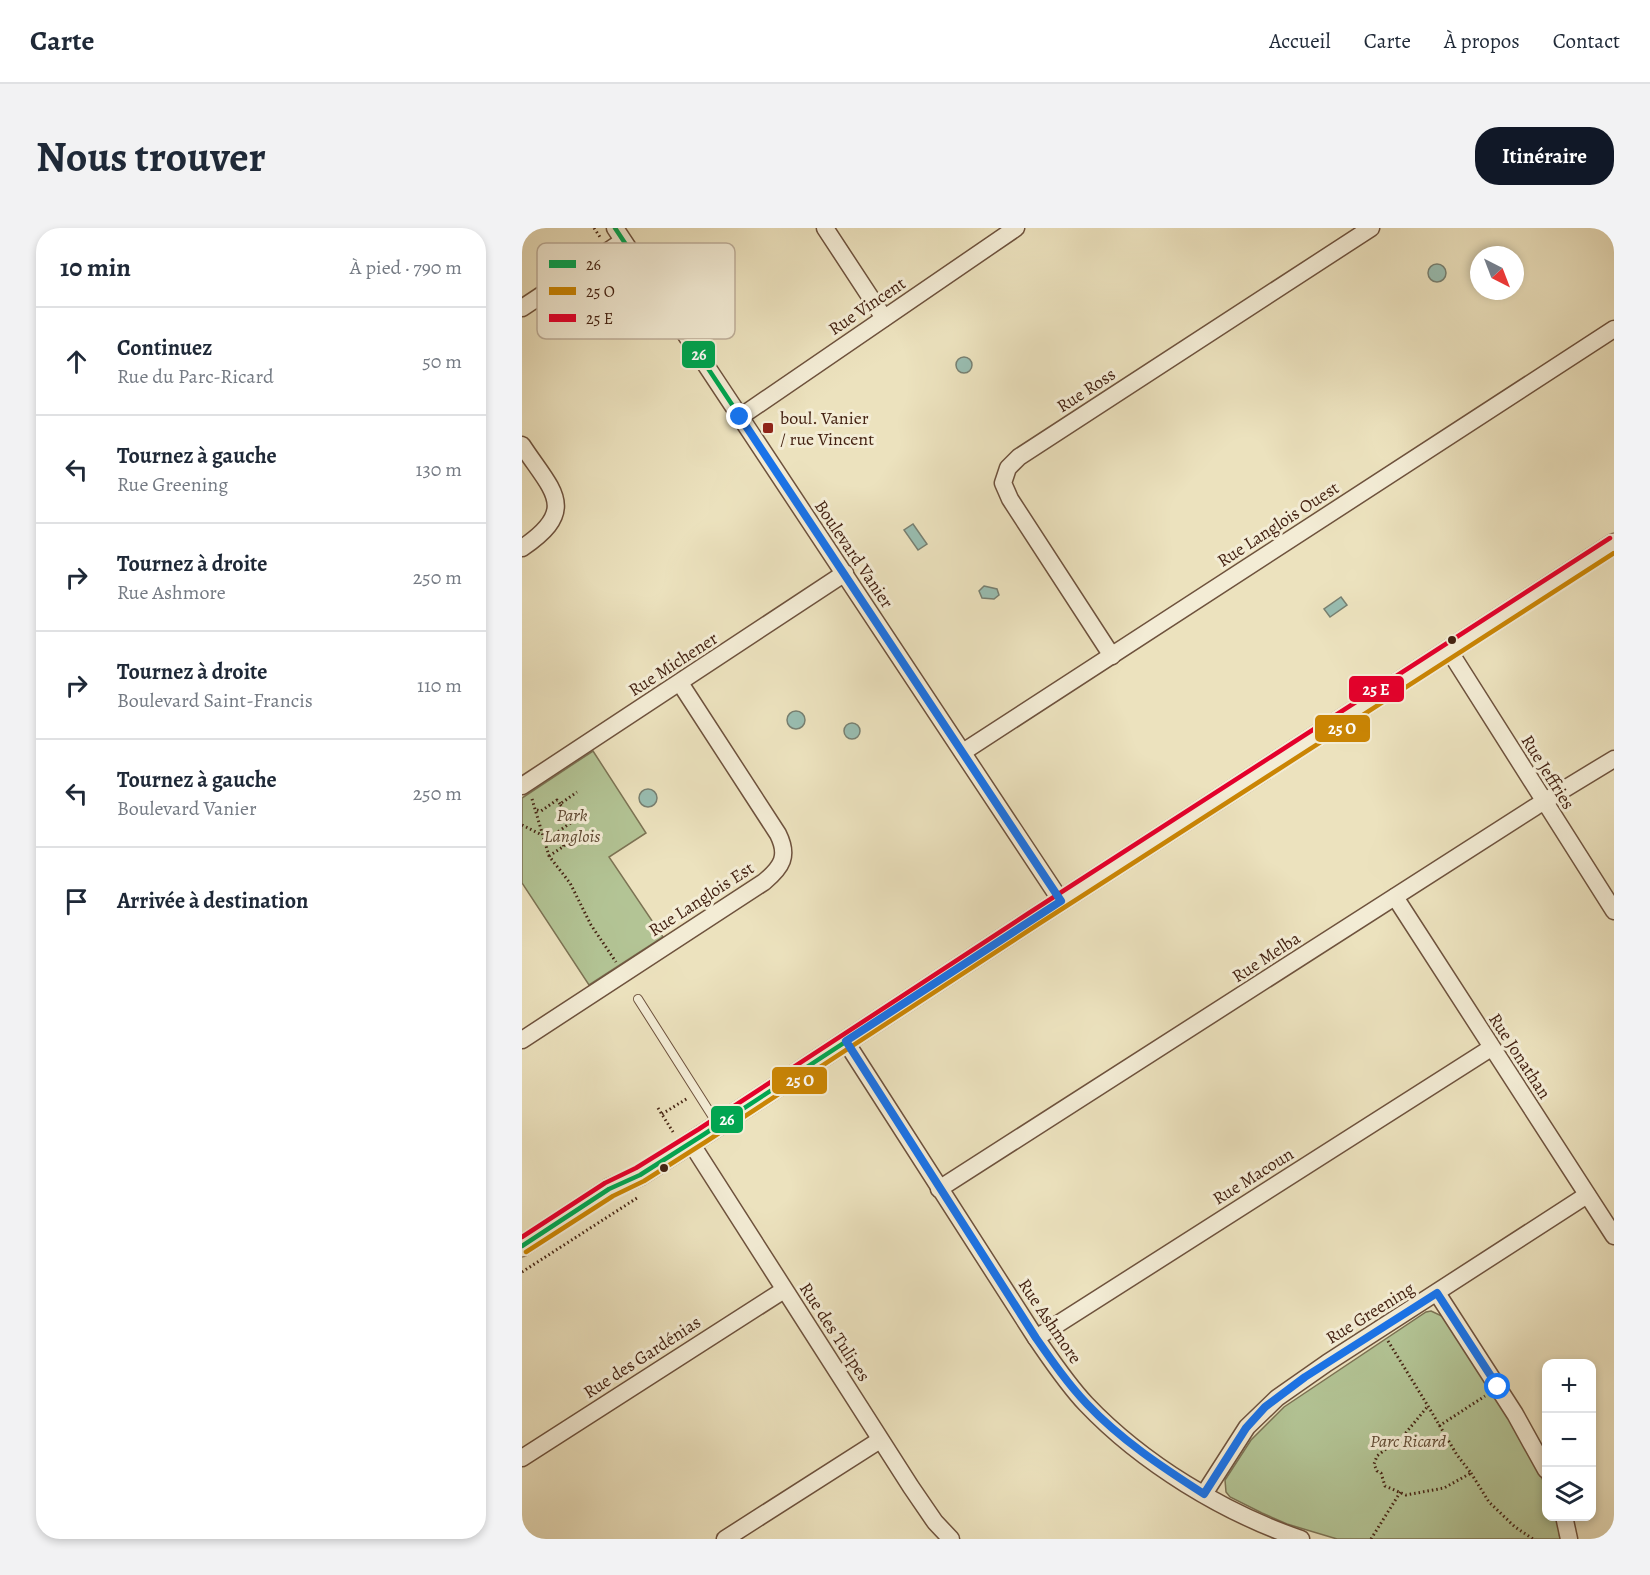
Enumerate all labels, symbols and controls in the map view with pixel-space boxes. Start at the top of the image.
text: Carte [30,22,95,60]
text: Accueil [1269,27,1331,55]
text: Carte [1364,27,1411,55]
text: À propos [1444,27,1520,55]
text: Contact [1553,27,1620,55]
button: Itinéraire [1475,127,1614,185]
text: Nous trouver [36,128,266,185]
legend [537,243,735,339]
north arrow [1470,246,1524,300]
text: 10 min [60,250,131,285]
text: À pied · 790 m [350,254,462,281]
text: 26 [586,254,601,276]
street label: Rue Vincent [824,271,910,341]
text: 25 O [586,281,615,303]
text: 25 E [586,308,613,330]
text: Continuez [117,333,212,363]
line badge: 26 [681,340,716,369]
text: 26 [691,344,707,366]
icon: ahead [60,345,93,378]
text: 50 m [422,348,462,375]
street label: Rue Ross [1052,362,1120,418]
text: Rue du Parc-Ricard [117,363,274,390]
route end [726,403,752,429]
place label: boul. Vanier / rue Vincent [780,406,874,451]
marker: boul. Vanier / rue Vincent [761,421,775,435]
text: Tournez à gauche [117,441,277,471]
icon: left [60,453,93,486]
text: 130 m [416,456,462,483]
text: Rue Greening [117,471,228,498]
street label: Rue Langlois Ouest [1212,476,1344,572]
street label: Boulevard Vanier [809,495,899,613]
text: Tournez à droite [117,549,268,579]
icon: right [60,561,93,594]
text: 250 m [413,564,462,591]
text: Rue Ashmore [117,579,226,606]
street label: Rue Michener [624,626,722,702]
unlabelled marker [1446,634,1458,646]
text: Tournez à droite [117,657,268,687]
icon: right [60,669,93,702]
text: 110 m [417,672,462,699]
line badge: 25 E [1348,675,1405,703]
text: 25 E [1363,679,1389,701]
text: Boulevard Saint-Francis [117,687,313,714]
line badge: 25 O [1314,714,1371,743]
text: 25 O [1328,718,1356,740]
street label: Rue Jeffries [1516,730,1580,814]
text: Tournez à gauche [117,765,277,795]
icon: left [60,777,93,810]
text: 250 m [413,780,462,807]
text: Boulevard Vanier [117,795,257,822]
park label: Park Langlois [544,803,600,848]
street label: Rue Langlois Est [644,856,758,942]
icon: arrive [60,885,93,918]
text: Arrivée à destination [117,886,308,916]
street label: Rue Melba [1227,926,1305,988]
street label: Rue Jonathan [1483,1008,1557,1104]
line badge: 25 O [771,1066,828,1095]
text: 25 O [786,1070,814,1092]
line badge: 26 [710,1105,744,1134]
text: 26 [719,1109,735,1131]
street label: Rue Macoun [1208,1142,1298,1210]
unlabelled marker [658,1162,670,1174]
street label: Rue Ashmore [1013,1274,1087,1368]
street label: Rue Greening [1321,1276,1419,1350]
street label: Rue des Tulipes [794,1278,876,1386]
street label: Rue des Gardénias [579,1310,705,1404]
map controls [1542,1359,1596,1521]
button: + [1542,1359,1596,1413]
route start [1484,1373,1510,1399]
button: − [1542,1413,1596,1467]
park label: Parc Ricard [1370,1429,1447,1453]
button: layers [1542,1467,1596,1521]

